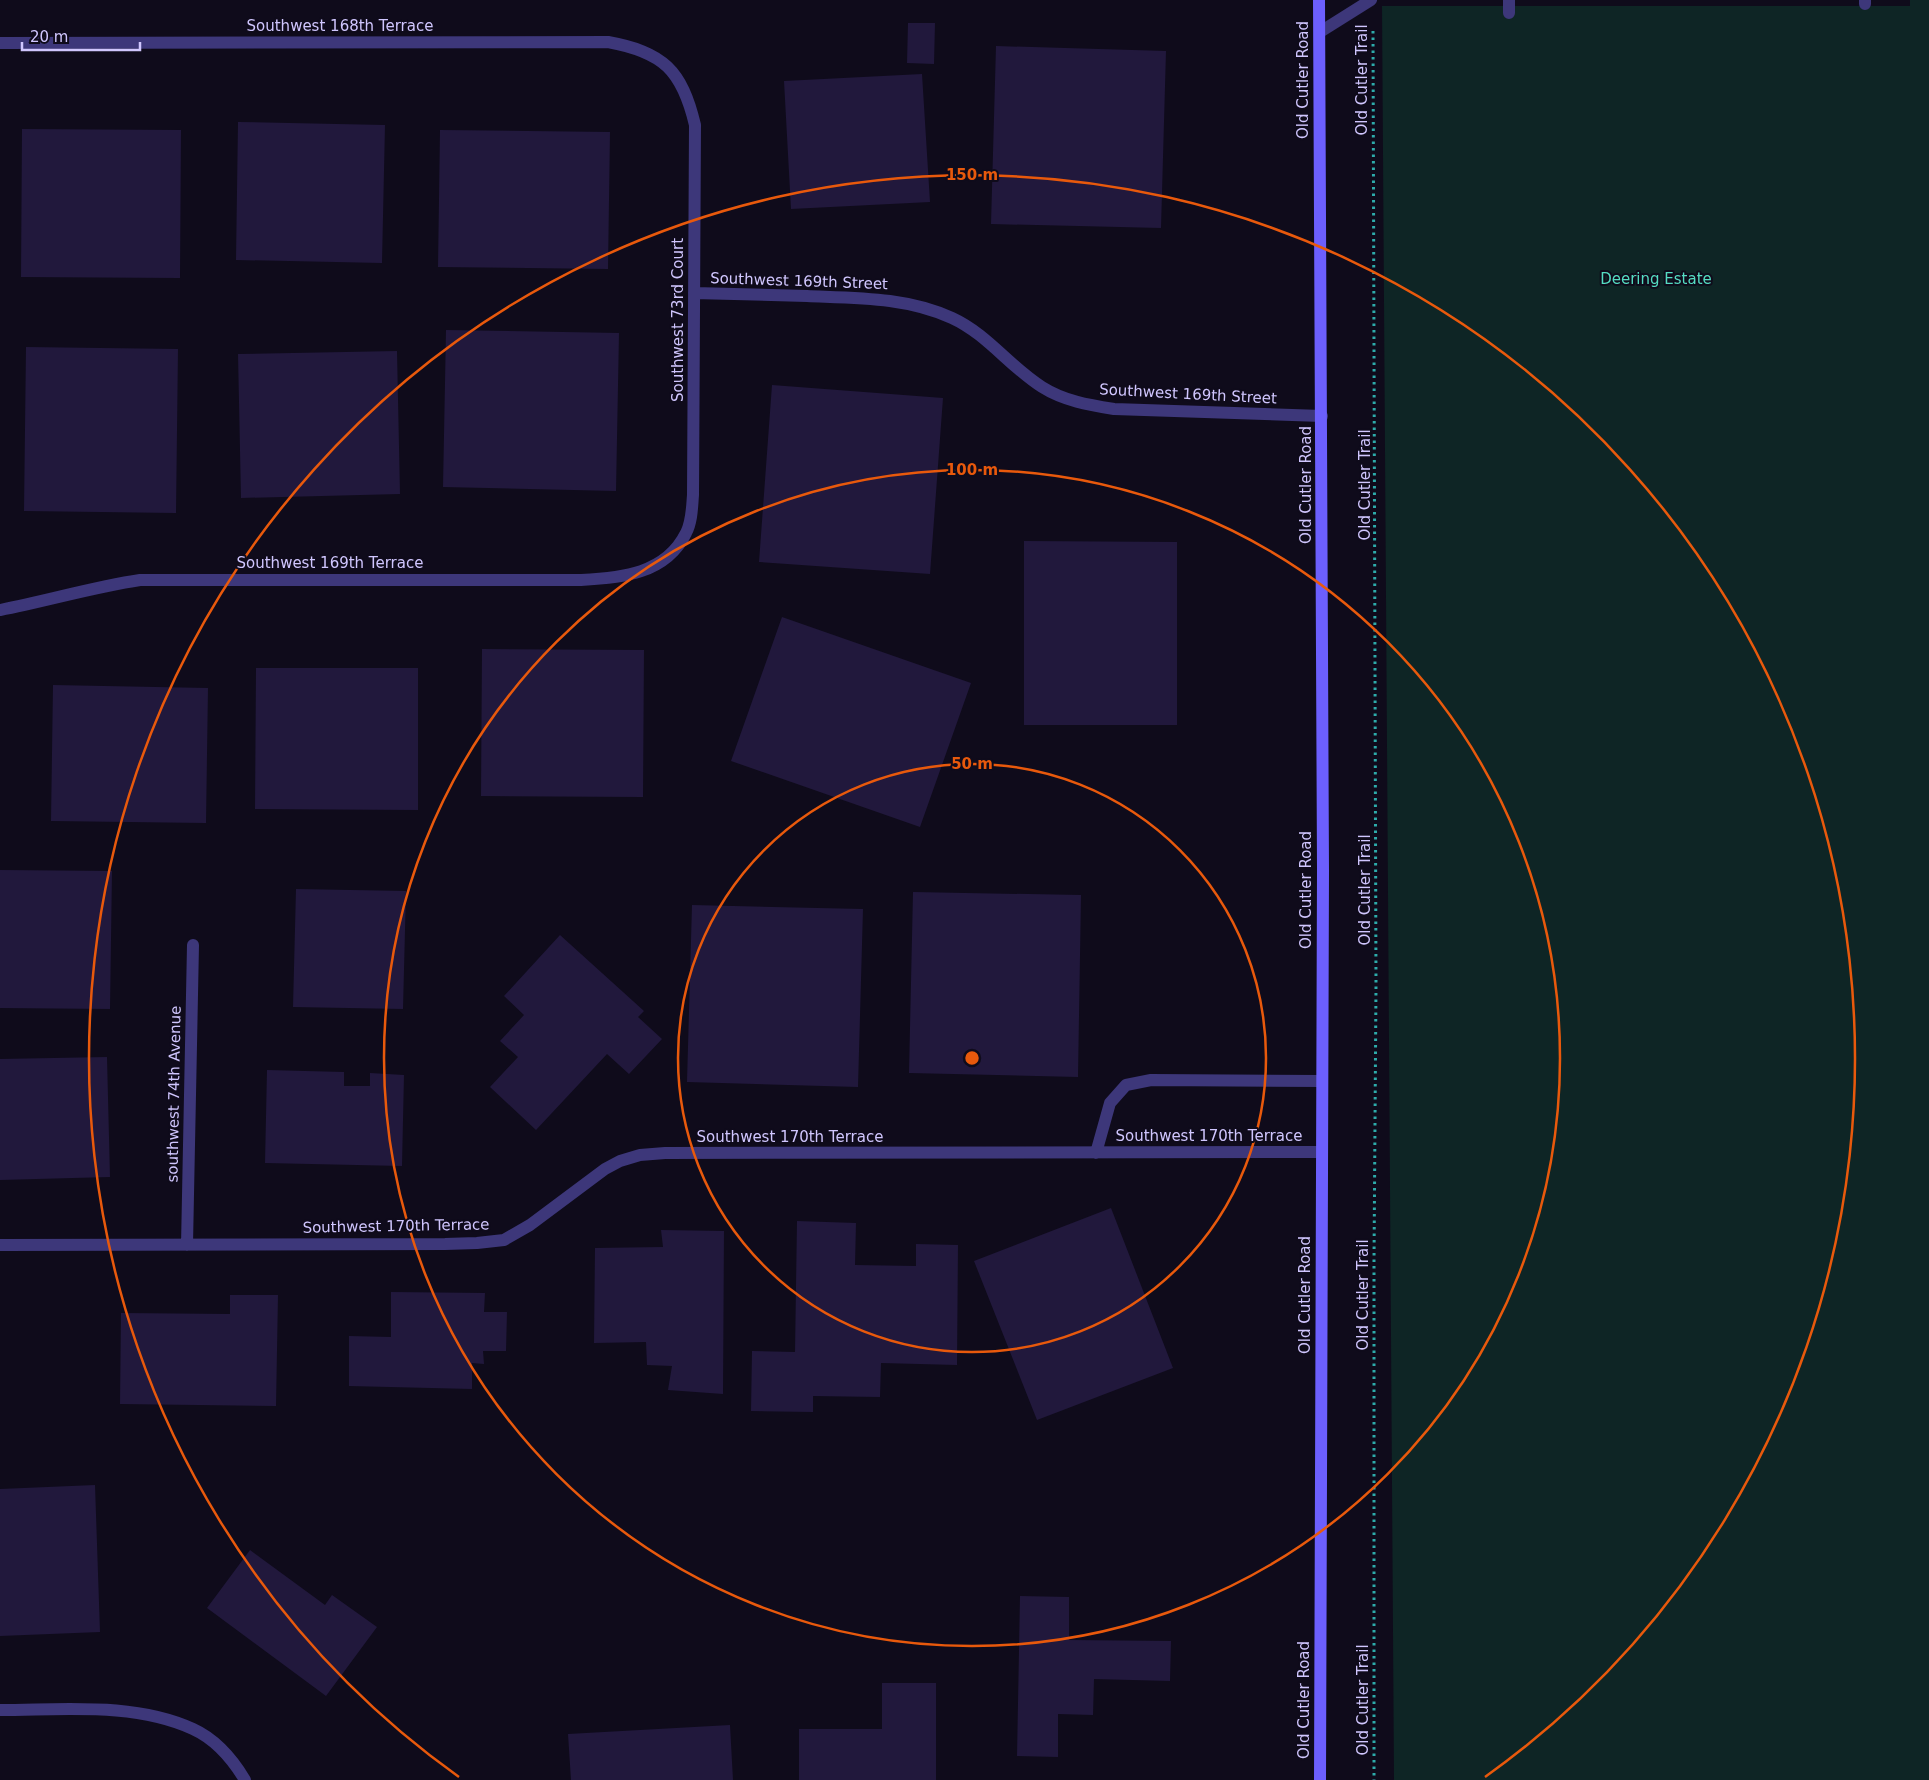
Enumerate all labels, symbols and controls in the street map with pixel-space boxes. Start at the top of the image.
street label: Southwest 168th Terrace [247,17,433,35]
scale bar [22,20,140,52]
street label: Old Cutler Road [1294,21,1312,139]
street label: Old Cutler Trail [1353,24,1371,136]
text: 20 m [30,28,68,46]
text: 150 m [946,166,998,184]
street label: Southwest 73rd Court [669,238,687,402]
street label: Southwest 169th Street [710,269,888,293]
park label: Deering Estate [1600,270,1712,288]
street label: Southwest 169th Street [1099,380,1277,408]
street label: Old Cutler Road [1297,426,1315,544]
street label: Old Cutler Trail [1356,429,1374,541]
text: 100 m [946,461,998,479]
street label: Southwest 169th Terrace [237,554,423,572]
text: 50 m [951,755,993,773]
street label: Old Cutler Road [1297,831,1315,949]
street label: Old Cutler Trail [1356,834,1374,946]
street label: southwest 74th Avenue [163,1005,185,1183]
centre of rings [963,1049,981,1067]
street label: Southwest 170th Terrace [1116,1127,1302,1145]
street label: Southwest 170th Terrace [697,1128,883,1146]
street label: Southwest 170th Terrace [302,1215,490,1237]
street label: Old Cutler Road [1296,1236,1314,1354]
street label: Old Cutler Trail [1354,1239,1372,1351]
street label: Old Cutler Road [1295,1641,1313,1759]
street label: Old Cutler Trail [1354,1644,1372,1756]

